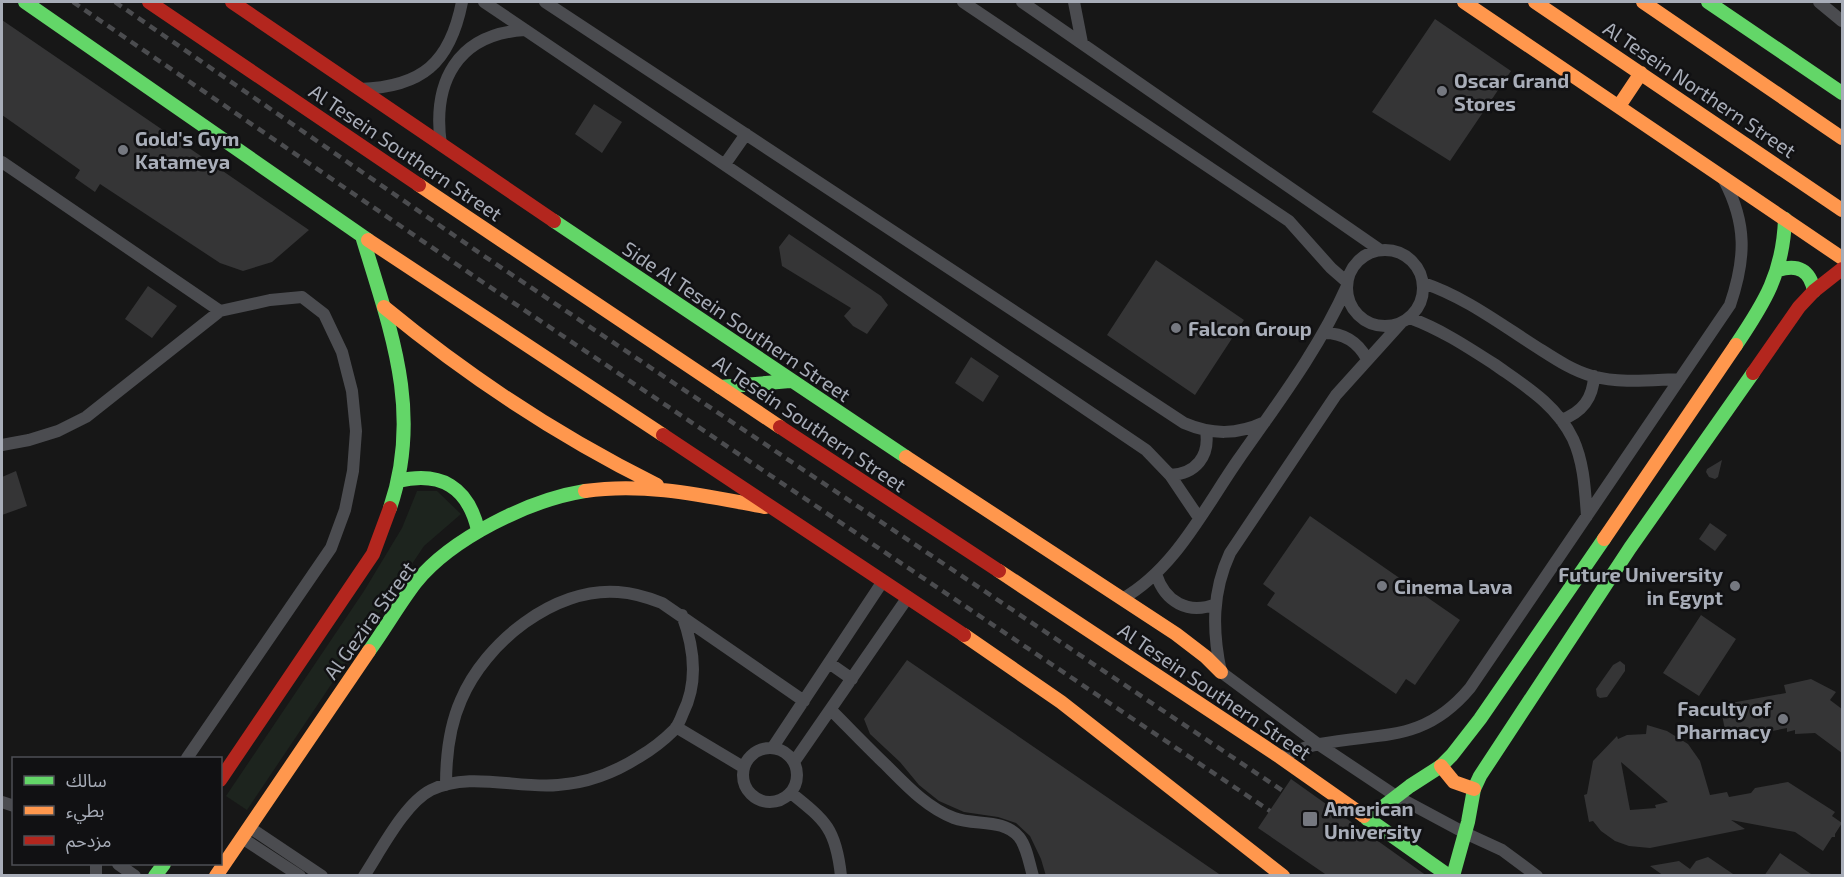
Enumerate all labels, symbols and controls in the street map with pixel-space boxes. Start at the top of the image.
street label: Al Tesein Northern Street [1599,16,1801,163]
place label: Oscar Grand Stores [1454,68,1569,115]
street label: Al Tesein Southern Street [305,78,507,226]
marker: Oscar Grand Stores [1435,84,1449,98]
place label: Gold's Gym Katameya [135,126,239,174]
marker: Gold's Gym Katameya [116,143,130,157]
street label: Side Al Tesein Southern Street [618,236,856,407]
place label: Falcon Group [1188,316,1312,340]
marker: Falcon Group [1169,321,1183,335]
street label: Al Tesein Southern Street [709,349,911,497]
street label: Al Gezira Street [318,556,420,684]
place label: Future University in Egypt [1558,562,1724,610]
place label: Cinema Lava [1394,574,1513,598]
marker: Cinema Lava [1375,579,1389,593]
marker: Future University in Egypt [1728,579,1742,593]
street label: Al Tesein Southern Street [1114,617,1316,765]
place label: Faculty of Pharmacy [1676,696,1772,744]
marker: Faculty of Pharmacy [1776,712,1790,726]
legend [12,757,222,865]
text: سالك [66,769,107,791]
place label: American University [1324,796,1423,844]
text: بطيء [66,799,104,824]
marker: American University [1301,810,1319,828]
text: مزدحم [66,829,111,854]

